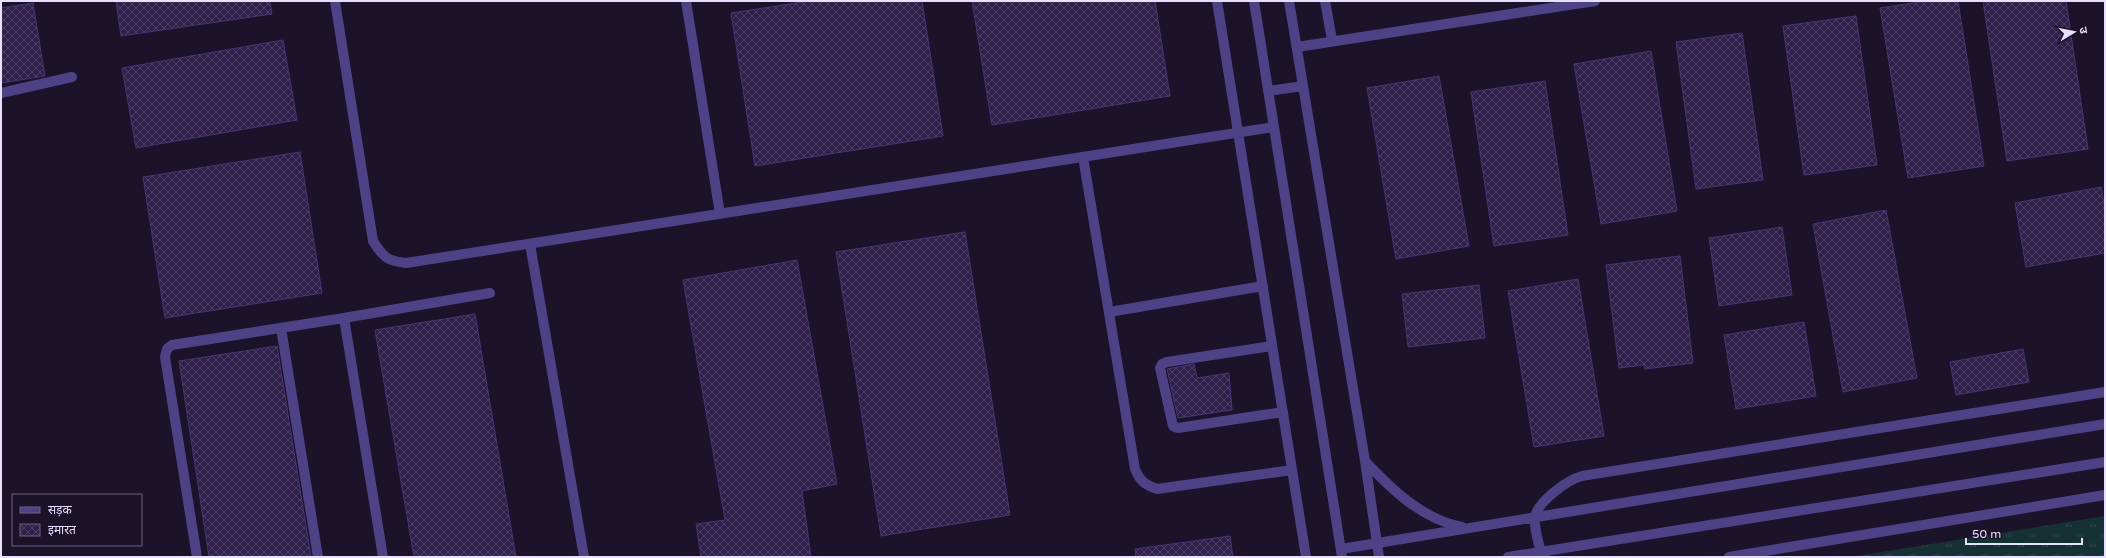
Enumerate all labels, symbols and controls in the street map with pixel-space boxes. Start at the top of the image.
north arrow [2054,12,2094,52]
text: उ [2076,26,2090,35]
legend [12,494,142,546]
text: सड़क [48,503,73,517]
scale bar [1966,520,2082,546]
text: इमारत [48,523,77,537]
text: 50 m [1972,527,2001,541]

